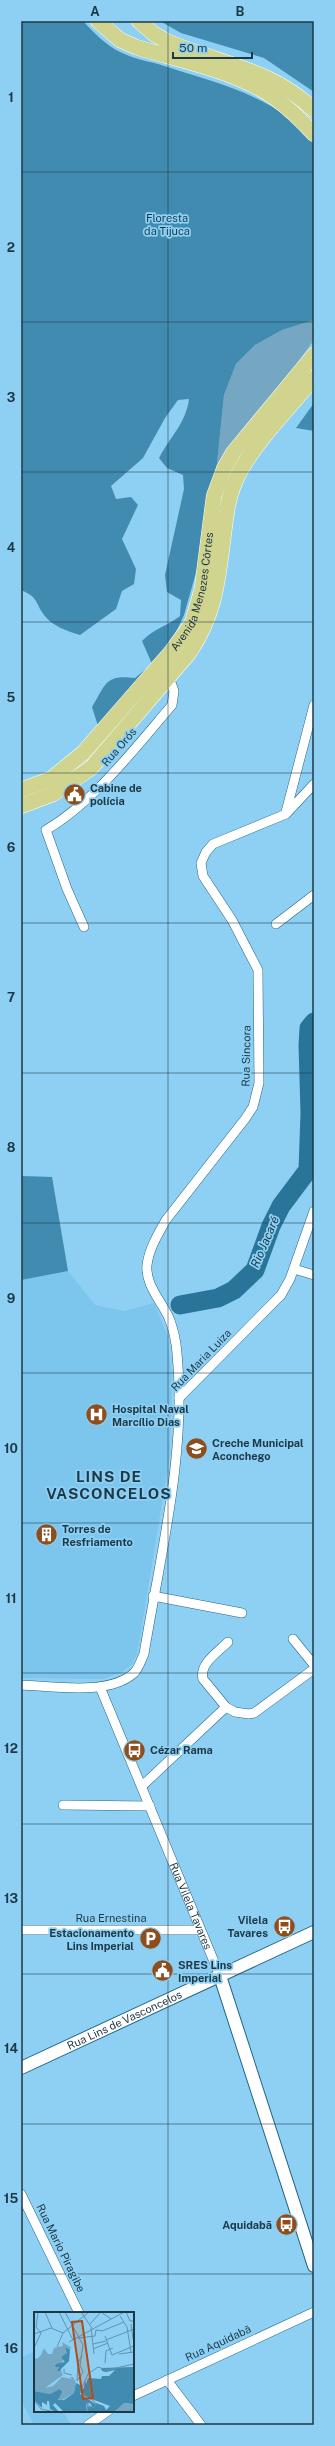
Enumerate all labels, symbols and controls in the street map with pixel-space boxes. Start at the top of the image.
text: A [90,4,100,19]
text: B [236,4,245,19]
scale bar [173,34,252,60]
text: 50 m [179,41,207,55]
text: 1 [8,90,14,105]
park label: Floresta da Tijuca [144,212,190,237]
text: 2 [7,240,15,255]
text: 3 [7,390,16,405]
street label: Avenida Menezes Côrtes [168,531,215,653]
text: 4 [7,540,16,555]
text: 5 [7,690,16,705]
street label: Rua Orós [99,725,139,768]
public building icon: Cabine de polícia [61,781,87,807]
place label: Cabine de polícia [90,782,142,807]
text: 6 [7,840,16,855]
text: 7 [7,990,15,1005]
street label: Rua Sincora [239,1025,253,1087]
text: 8 [7,1140,16,1155]
water label: Rio Jacaré [248,1214,282,1270]
text: 9 [7,1291,15,1306]
street label: Rua Maria Luiza [169,1327,233,1393]
hospital icon: Hospital Naval Marcílio Dias [83,1402,109,1428]
place label: Hospital Naval Marcílio Dias [112,1403,189,1428]
school or university icon: Creche Municipal Aconchego [183,1436,209,1462]
place label: Creche Municipal Aconchego [212,1437,304,1462]
text: 10 [4,1441,18,1456]
district label: LINS DE VASCONCELOS [46,1468,172,1502]
building icon: Torres de Resfriamento [34,1522,60,1548]
place label: Torres de Resfriamento [62,1523,133,1548]
text: 11 [5,1591,17,1606]
bus stop icon: Cézar Rama [121,1737,147,1763]
text: 12 [4,1741,18,1756]
place label: Cézar Rama [150,1744,213,1756]
street label: Rua Vilela Tavares [167,1861,214,1952]
text: 13 [4,1891,18,1906]
street label: Rua Ernestina [76,1912,146,1924]
bus stop icon: Vilela Tavares [271,1913,297,1939]
place label: Vilela Tavares [227,1914,268,1939]
parking icon: Estacionamento Lins Imperial [137,1926,163,1952]
place label: Estacionamento Lins Imperial [49,1927,134,1952]
public building icon: SRES Lins Imperial [150,1958,176,1984]
place label: SRES Lins Imperial [178,1959,232,1984]
street label: Rua Lins de Vasconcelos [65,1988,184,2052]
text: 14 [4,2041,19,2056]
text: 15 [4,2191,18,2206]
street label: Rua Mario Piragibe [34,2202,88,2294]
bus stop icon: Aquidabã [274,2212,300,2238]
place label: Aquidabã [222,2219,272,2231]
inset map [34,2312,134,2412]
street label: Rua Aquidabã [183,2323,253,2363]
text: 16 [4,2341,18,2356]

